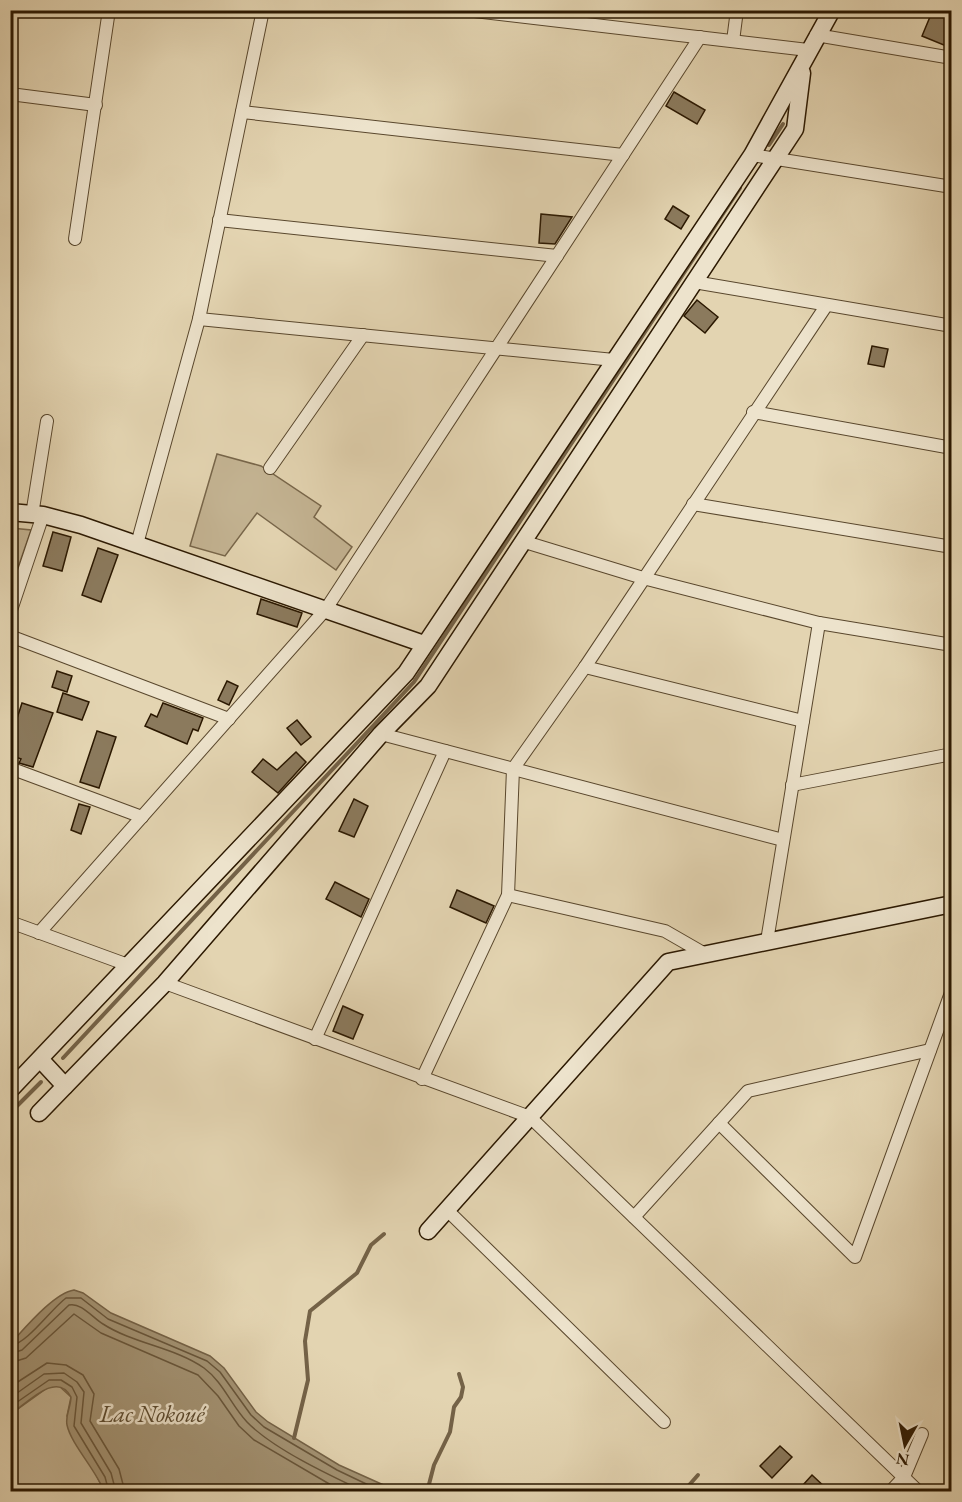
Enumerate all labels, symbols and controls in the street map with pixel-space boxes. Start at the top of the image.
water label: Lac Nokoué [98,1398,206,1429]
north arrow [875,1415,935,1475]
text: N [895,1448,911,1471]

